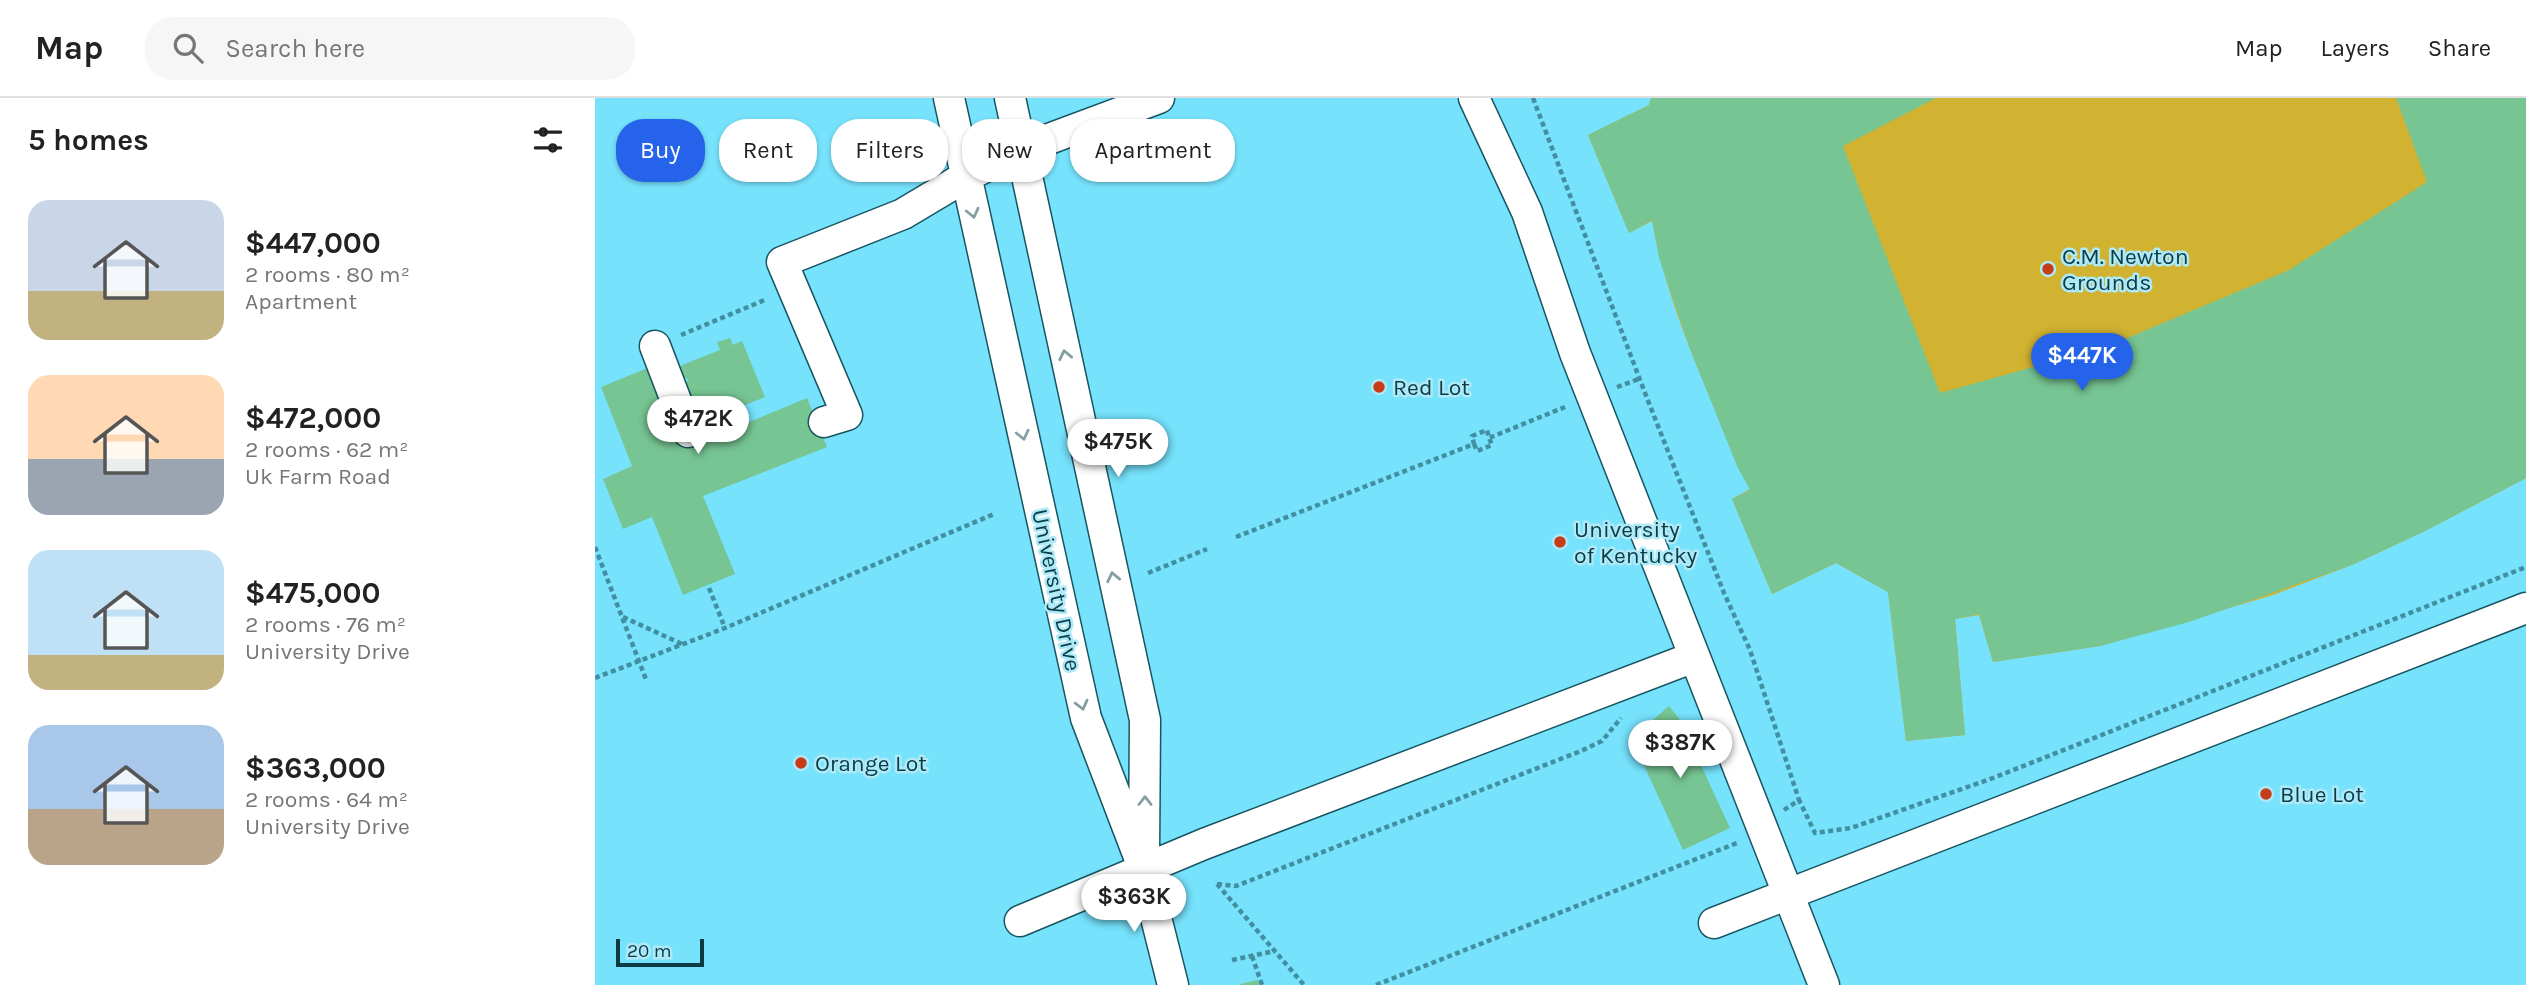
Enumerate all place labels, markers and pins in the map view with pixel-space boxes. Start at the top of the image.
place label: C.M. Newton Grounds [2062,243,2189,296]
marker: C.M. Newton Grounds [2040,261,2056,277]
pin: $447K [2033,334,2131,393]
place label: Red Lot [1393,374,1470,401]
marker: Red Lot [1371,379,1387,395]
pin: $472K [649,396,747,456]
pin: $475K [1069,420,1167,479]
place label: University of Kentucky [1574,516,1698,569]
marker: University of Kentucky [1552,534,1568,550]
pin: $387K [1631,720,1729,780]
place label: Orange Lot [815,750,927,777]
marker: Orange Lot [793,755,809,771]
place label: Blue Lot [2280,781,2364,808]
marker: Blue Lot [2258,786,2274,802]
pin: $363K [1085,874,1183,934]

